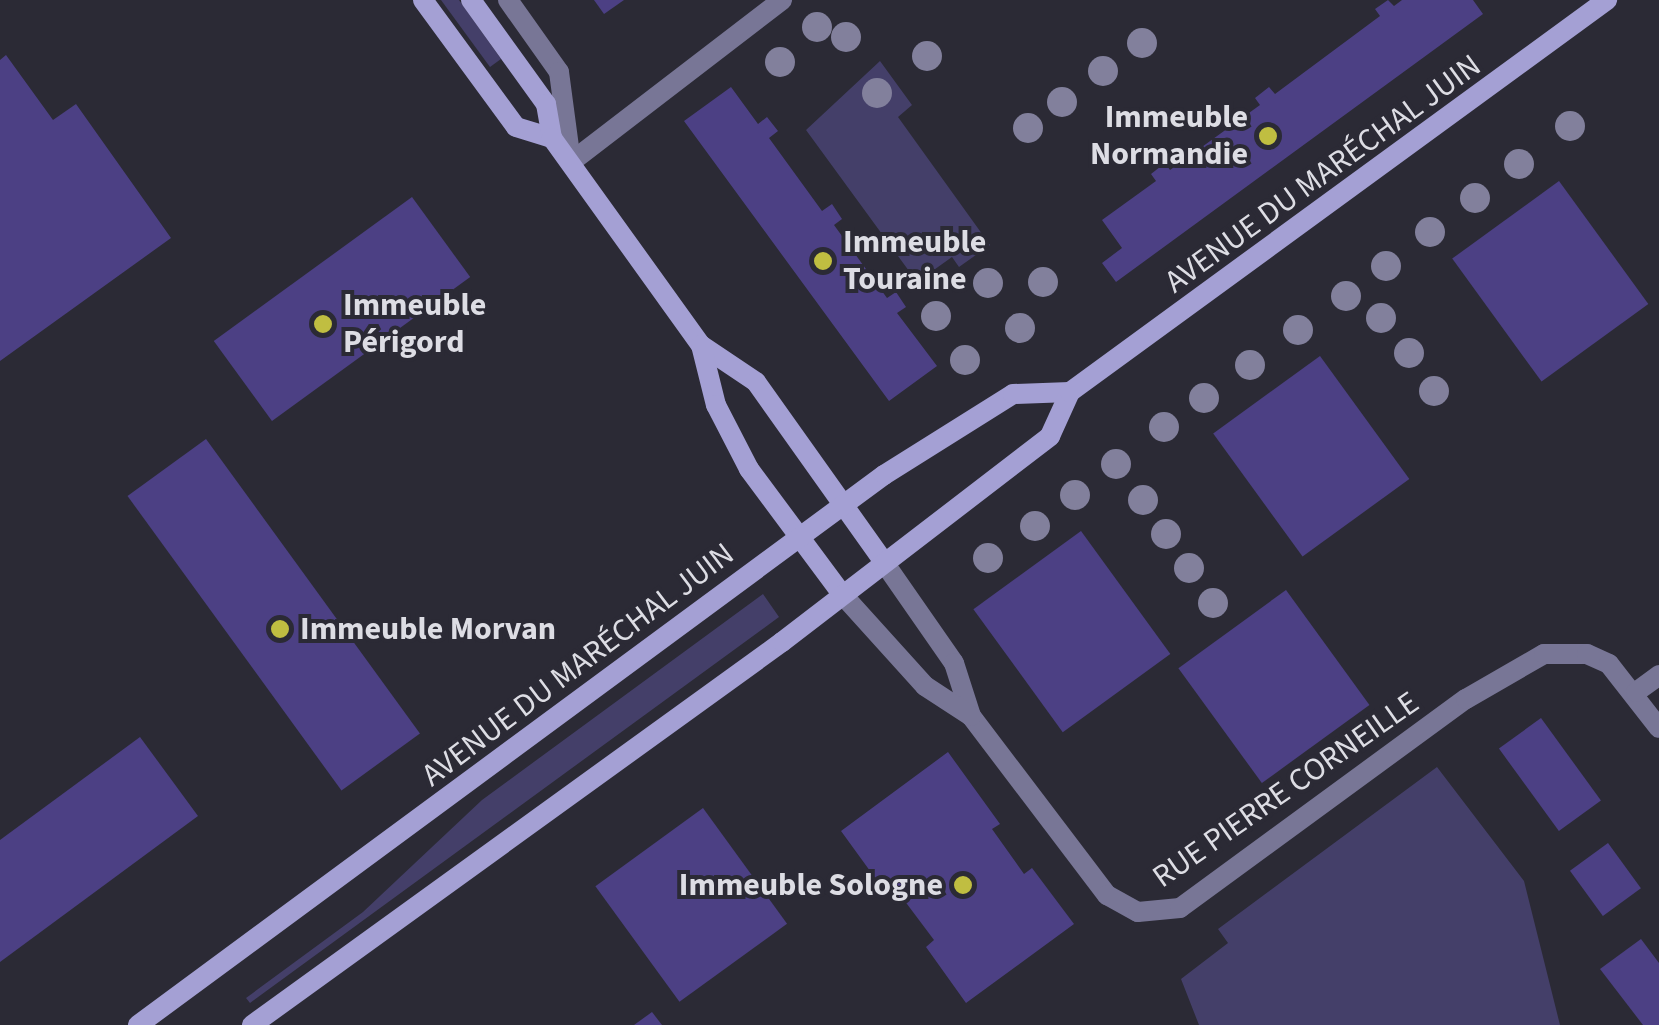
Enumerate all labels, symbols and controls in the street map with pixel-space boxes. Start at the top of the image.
street label: AVENUE DU MARÉCHAL JUIN [1158,47,1488,301]
place label: Immeuble Normandie [1090,99,1248,174]
marker: Immeuble Normandie [1257,125,1279,147]
place label: Immeuble Touraine [843,224,986,299]
marker: Immeuble Touraine [812,250,834,272]
place label: Immeuble Périgord [343,287,486,362]
marker: Immeuble Périgord [312,313,334,335]
street label: AVENUE DU MARÉCHAL JUIN [414,535,742,795]
place label: Immeuble Morvan [300,610,556,648]
marker: Immeuble Morvan [269,618,291,640]
street label: RUE PIERRE CORNEILLE [1146,684,1426,896]
place label: Immeuble Sologne [679,866,943,904]
marker: Immeuble Sologne [952,874,974,896]

